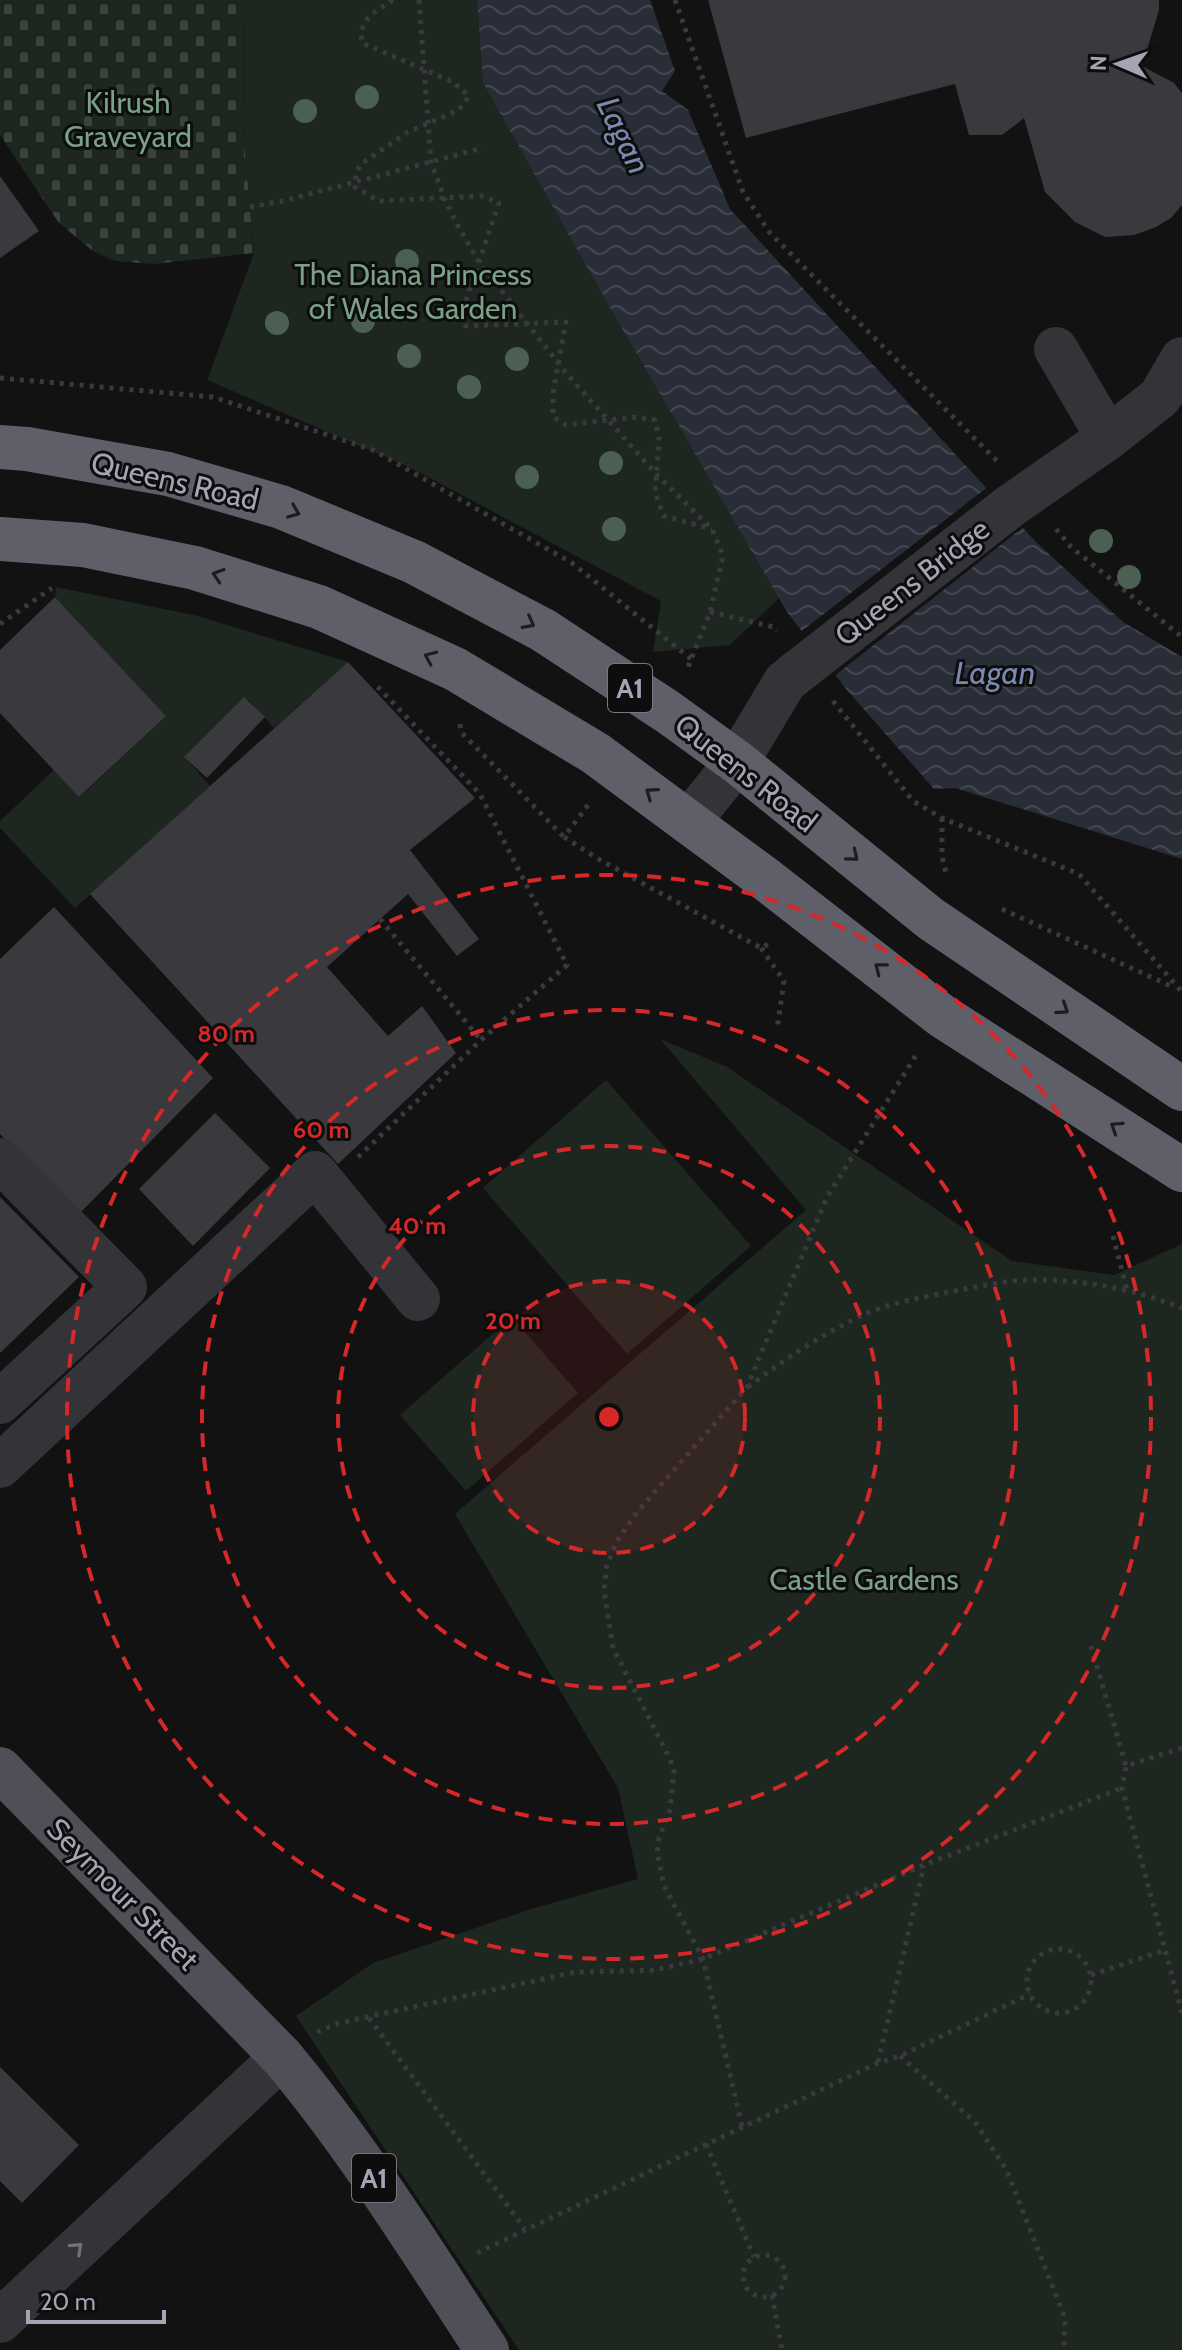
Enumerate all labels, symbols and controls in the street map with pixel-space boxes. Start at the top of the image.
north arrow [1078,24,1158,104]
text: N [1085,55,1112,72]
park label: Kilrush Graveyard [64,84,192,155]
water label: Lagan [589,90,659,180]
park label: The Diana Princess of Wales Garden [294,256,532,327]
street label: Queens Road [88,444,262,518]
one-way arrow [286,503,300,519]
street label: Queens Bridge [827,510,997,654]
one-way arrow [212,568,226,584]
one-way arrow [520,613,535,629]
one-way arrow [424,651,438,667]
water label: Lagan [955,653,1035,692]
road number: A1 [608,664,652,712]
street label: Queens Road [667,706,825,840]
one-way arrow [645,789,660,803]
one-way arrow [844,846,858,861]
one-way arrow [875,963,889,978]
one-way arrow [1055,999,1069,1014]
text: 80 m [197,1019,255,1048]
text: 60 m [293,1115,349,1144]
one-way arrow [1111,1122,1125,1137]
text: 40 m [388,1211,446,1240]
text: 20 m [485,1306,541,1335]
centre of rings [595,1403,623,1431]
park label: Castle Gardens [769,1561,959,1598]
street label: Seymour Street [39,1810,207,1978]
road number: A1 [352,2154,396,2202]
one-way arrow [68,2244,83,2258]
scale bar [28,2274,164,2324]
text: 20 m [40,2287,96,2316]

